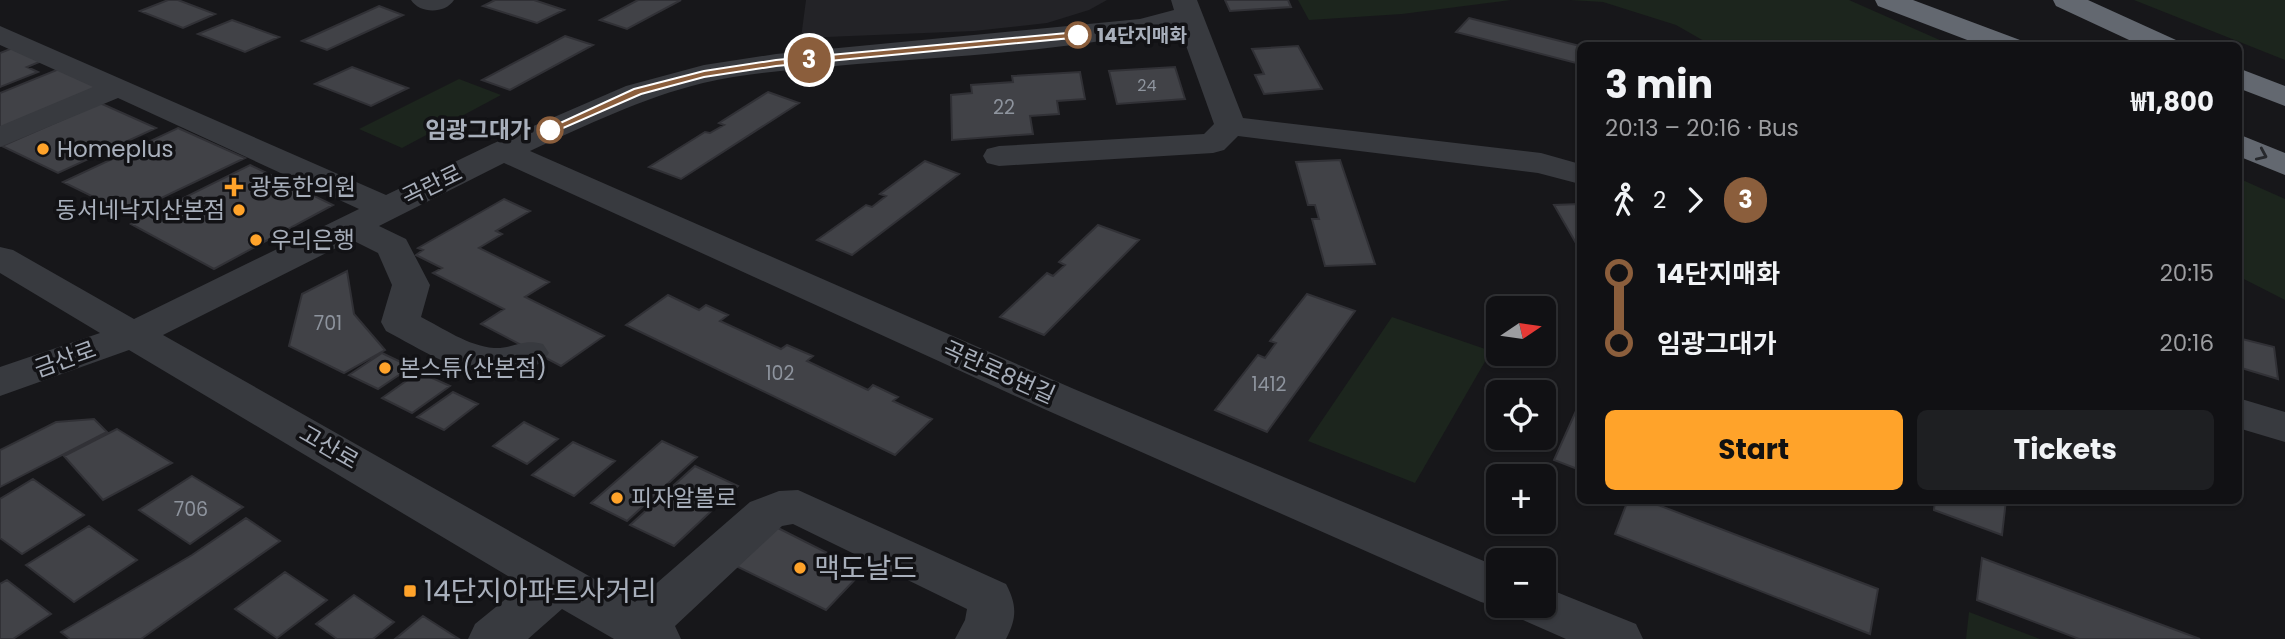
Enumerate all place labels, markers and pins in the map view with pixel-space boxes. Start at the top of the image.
marker: 14단지매화 [1065,22,1091,48]
place label: 14단지매화 [1097,22,1187,49]
place label: 임광그대가 [425,114,531,146]
marker: 임광그대가 [537,117,563,143]
place label: Homeplus [57,133,174,165]
marker: Homeplus [35,141,51,157]
place label: 광동한의원 [250,171,356,203]
marker: 광동한의원 [224,177,244,197]
place label: 동서네낙지산본점 [56,194,225,226]
marker: 동서네낙지산본점 [231,202,247,218]
place label: 우리은행 [270,224,355,256]
marker: 우리은행 [248,232,264,248]
place label: 본스튜(산본점) [399,352,547,384]
marker: 본스튜(산본점) [377,360,393,376]
place label: 피자알볼로 [631,482,737,514]
marker: 피자알볼로 [609,490,625,506]
place label: 맥도날드 [814,549,917,588]
marker: 맥도날드 [792,560,808,576]
place label: 14단지아파트사거리 [424,572,657,611]
marker: 14단지아파트사거리 [402,583,418,599]

